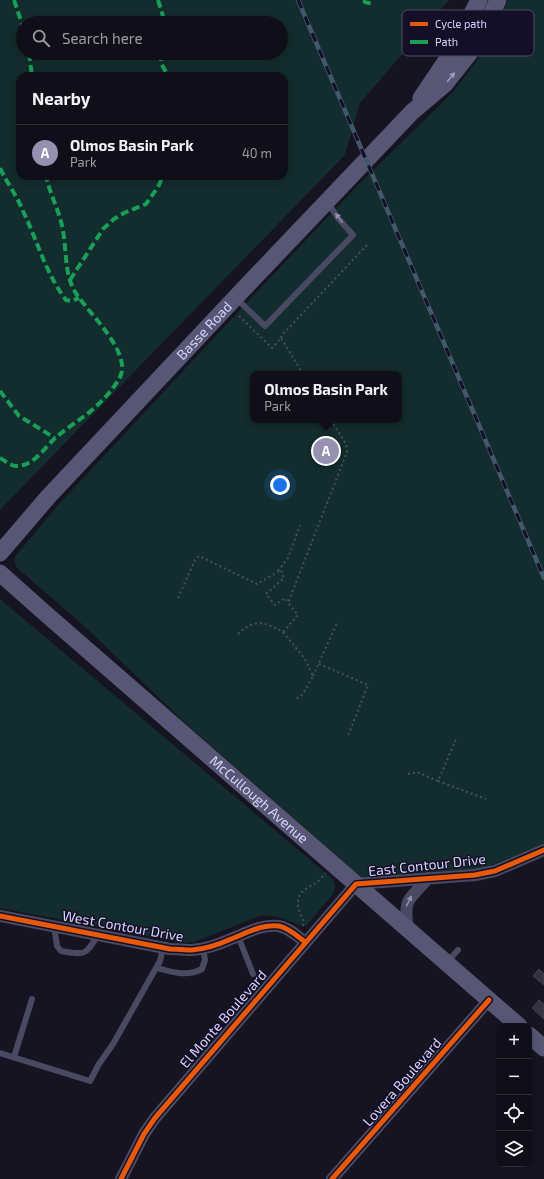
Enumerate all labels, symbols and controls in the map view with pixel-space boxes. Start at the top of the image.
legend [402,10,534,56]
search box [16,16,288,60]
text: Cycle path [435,17,487,30]
icon: search [30,27,52,49]
text: Search here [62,29,143,47]
text: Path [435,35,458,48]
one-way arrow [446,71,455,82]
text: Nearby [32,88,90,108]
text: Olmos Basin Park [70,136,194,154]
text: A [41,145,49,161]
text: 40 m [242,145,272,161]
text: Park [70,154,97,170]
one-way arrow [335,213,343,224]
street label: Basse Road [173,298,235,363]
popup [250,371,402,423]
text: Olmos Basin Park [264,380,388,398]
text: Park [264,398,291,414]
pin: A [313,436,339,466]
your location [270,475,290,495]
street label: McCullough Avenue [207,752,312,847]
street label: East Contour Drive [367,850,487,879]
one-way arrow [406,895,412,907]
street label: West Contour Drive [61,906,185,945]
street label: El Monte Boulevard [176,966,270,1071]
map controls [496,1023,532,1167]
button: + [496,1023,532,1059]
street label: Lovera Boulevard [359,1034,444,1129]
button: − [496,1059,532,1095]
button: locate [496,1095,532,1131]
button: layers [496,1131,532,1167]

